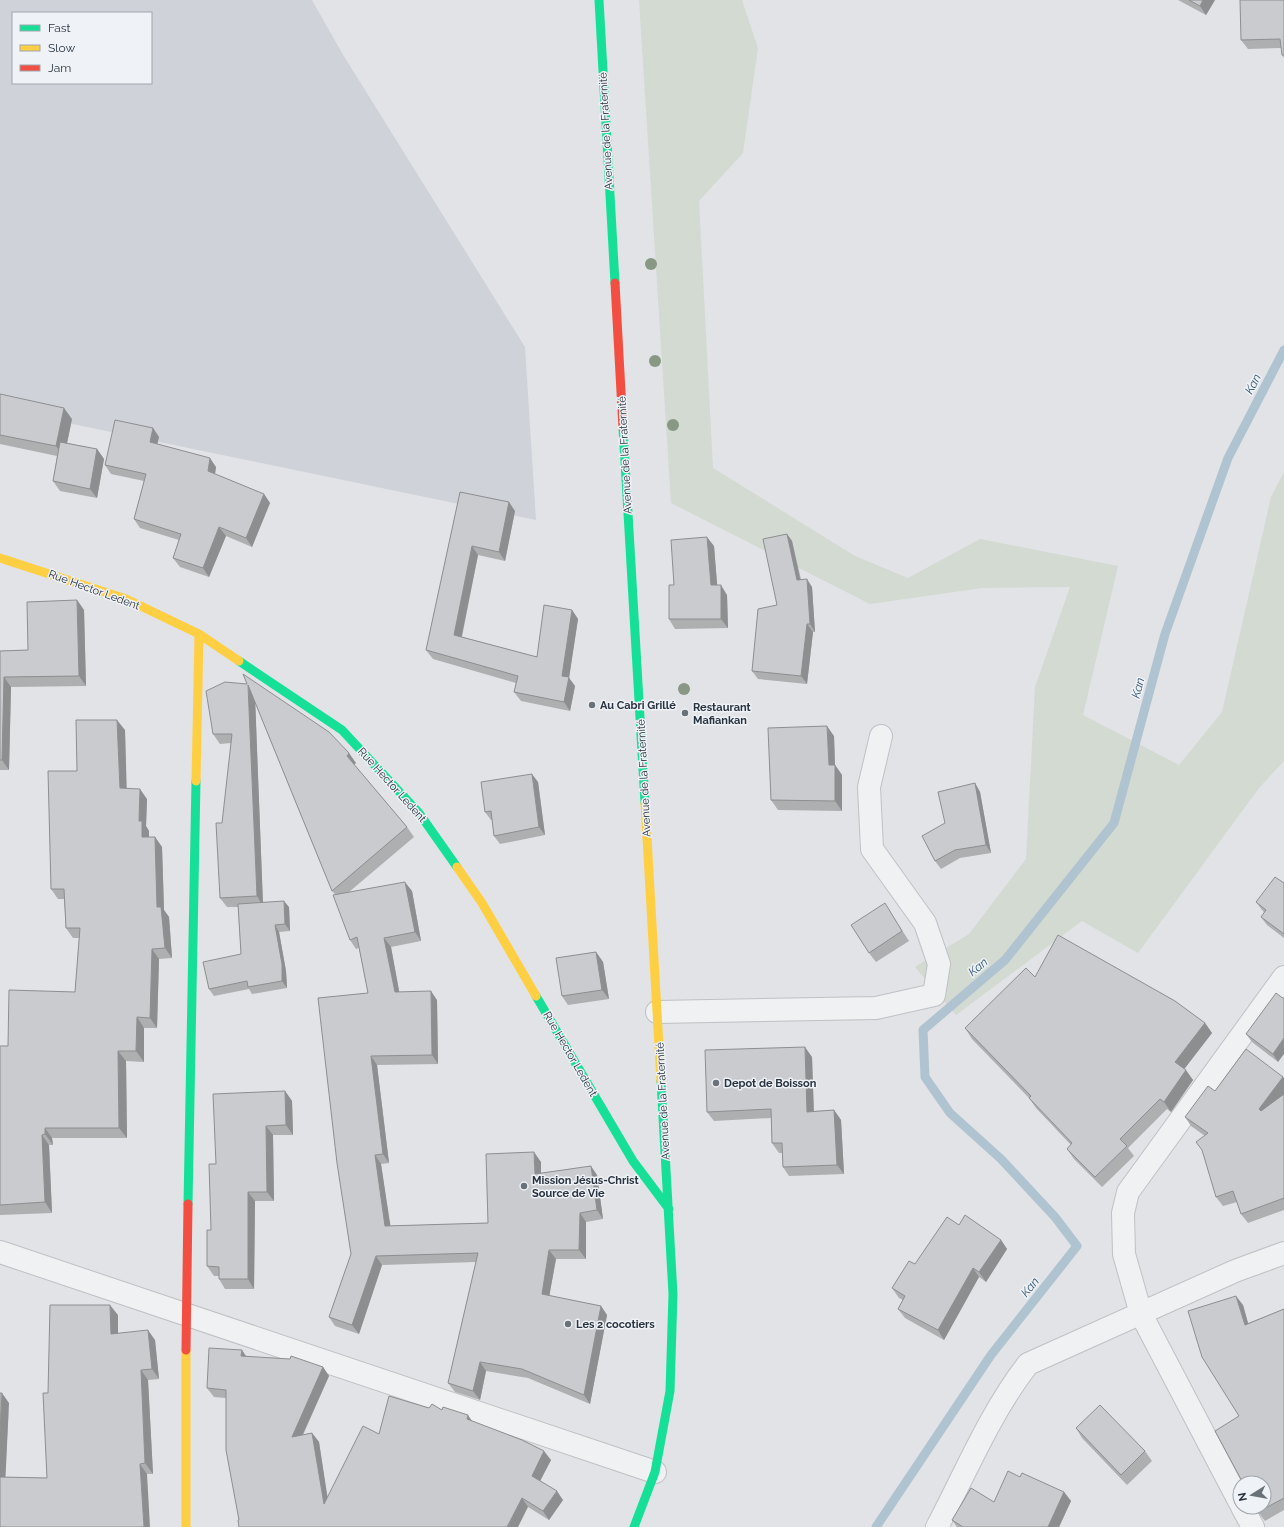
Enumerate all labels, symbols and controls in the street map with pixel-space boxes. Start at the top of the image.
legend [12,12,152,84]
text: Fast [48,21,71,35]
text: Slow [48,41,75,55]
text: Jam [48,61,71,75]
street label: Avenue de la Fraternité [596,71,616,190]
water label: Kan [1242,371,1264,396]
street label: Avenue de la Fraternité [615,395,635,514]
street label: Rue Hector Ledent [47,567,142,613]
water label: Kan [1129,676,1148,700]
place label: Au Cabri Grillé [600,699,676,712]
marker: Au Cabri Grillé [587,700,597,710]
place label: Restaurant Mafiankan [693,701,752,727]
marker: Restaurant Mafiankan [680,708,690,718]
street label: Avenue de la Fraternité [634,718,654,837]
street label: Rue Hector Ledent [355,745,429,825]
water label: Kan [966,955,991,979]
street label: Rue Hector Ledent [540,1009,600,1099]
street label: Avenue de la Fraternité [653,1041,673,1160]
place label: Depot de Boisson [724,1077,817,1090]
marker: Depot de Boisson [711,1078,721,1088]
place label: Mission Jésus-Christ Source de Vie [532,1174,639,1200]
marker: Mission Jésus-Christ Source de Vie [519,1181,529,1191]
water label: Kan [1018,1274,1042,1300]
place label: Les 2 cocotiers [576,1318,655,1331]
marker: Les 2 cocotiers [563,1319,573,1329]
north arrow [1232,1475,1272,1515]
text: N [1235,1491,1250,1502]

